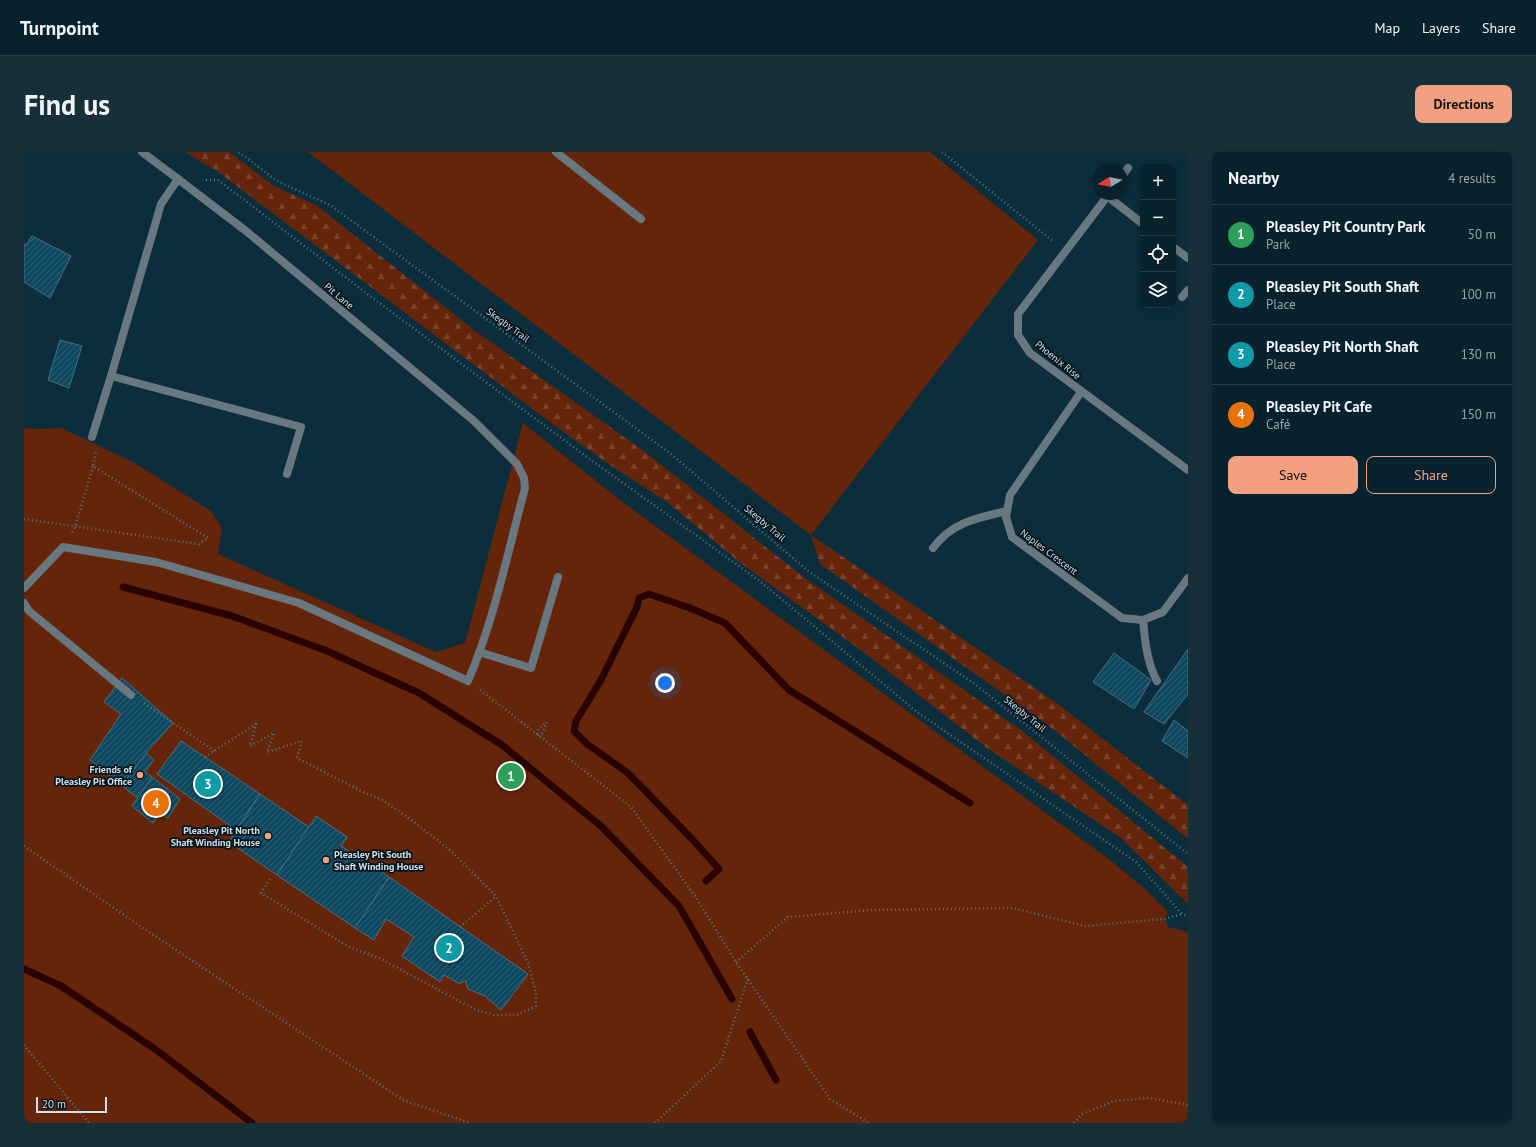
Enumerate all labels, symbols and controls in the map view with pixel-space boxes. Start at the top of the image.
text: Turnpoint [20,16,99,40]
text: Map [1374,19,1400,37]
text: Layers [1422,19,1460,37]
text: Share [1482,19,1516,37]
button: Directions [1415,85,1512,123]
text: Find us [24,86,110,123]
north arrow [1092,164,1128,200]
map controls [1140,164,1176,308]
button: + [1140,164,1176,200]
text: Nearby [1228,167,1279,189]
text: 4 results [1448,170,1496,187]
button: − [1140,200,1176,236]
text: Pleasley Pit Country Park [1266,217,1425,236]
text: 1 [1237,226,1245,243]
text: 50 m [1468,226,1496,243]
button: locate [1140,236,1176,272]
text: Park [1266,236,1290,253]
button: layers [1140,272,1176,308]
text: Pleasley Pit South Shaft [1266,277,1419,296]
street label: Pit Lane [321,280,357,312]
text: 2 [1237,286,1245,303]
text: 100 m [1461,286,1496,303]
text: Place [1266,296,1296,313]
street label: Skegby Trail [484,305,532,345]
text: Pleasley Pit North Shaft [1266,337,1419,356]
street label: Phoenix Rise [1033,338,1083,382]
text: 3 [1237,346,1245,363]
text: 130 m [1461,346,1496,363]
text: Place [1266,356,1296,373]
text: Pleasley Pit Cafe [1266,397,1372,416]
text: 4 [1237,406,1245,423]
text: 150 m [1461,406,1496,423]
text: Café [1266,416,1290,433]
button: Save [1228,456,1358,494]
button: Share [1366,456,1496,494]
street label: Skegby Trail [741,502,789,544]
street label: Naples Crescent [1018,526,1081,578]
your location [655,673,675,693]
street label: Skegby Trail [1001,693,1049,735]
pin: 1 [498,761,524,791]
place label: Friends of Pleasley Pit Office [55,763,133,788]
pin: 3 [195,769,221,799]
marker: Friends of Pleasley Pit Office [135,770,145,780]
pin: 4 [143,788,169,818]
place label: Pleasley Pit North Shaft Winding House [171,824,260,849]
marker: Pleasley Pit North Shaft Winding House [263,831,273,841]
place label: Pleasley Pit South Shaft Winding House [334,848,423,873]
marker: Pleasley Pit South Shaft Winding House [321,855,331,865]
pin: 2 [436,933,462,963]
scale bar [36,1095,107,1114]
text: 20 m [42,1097,66,1111]

